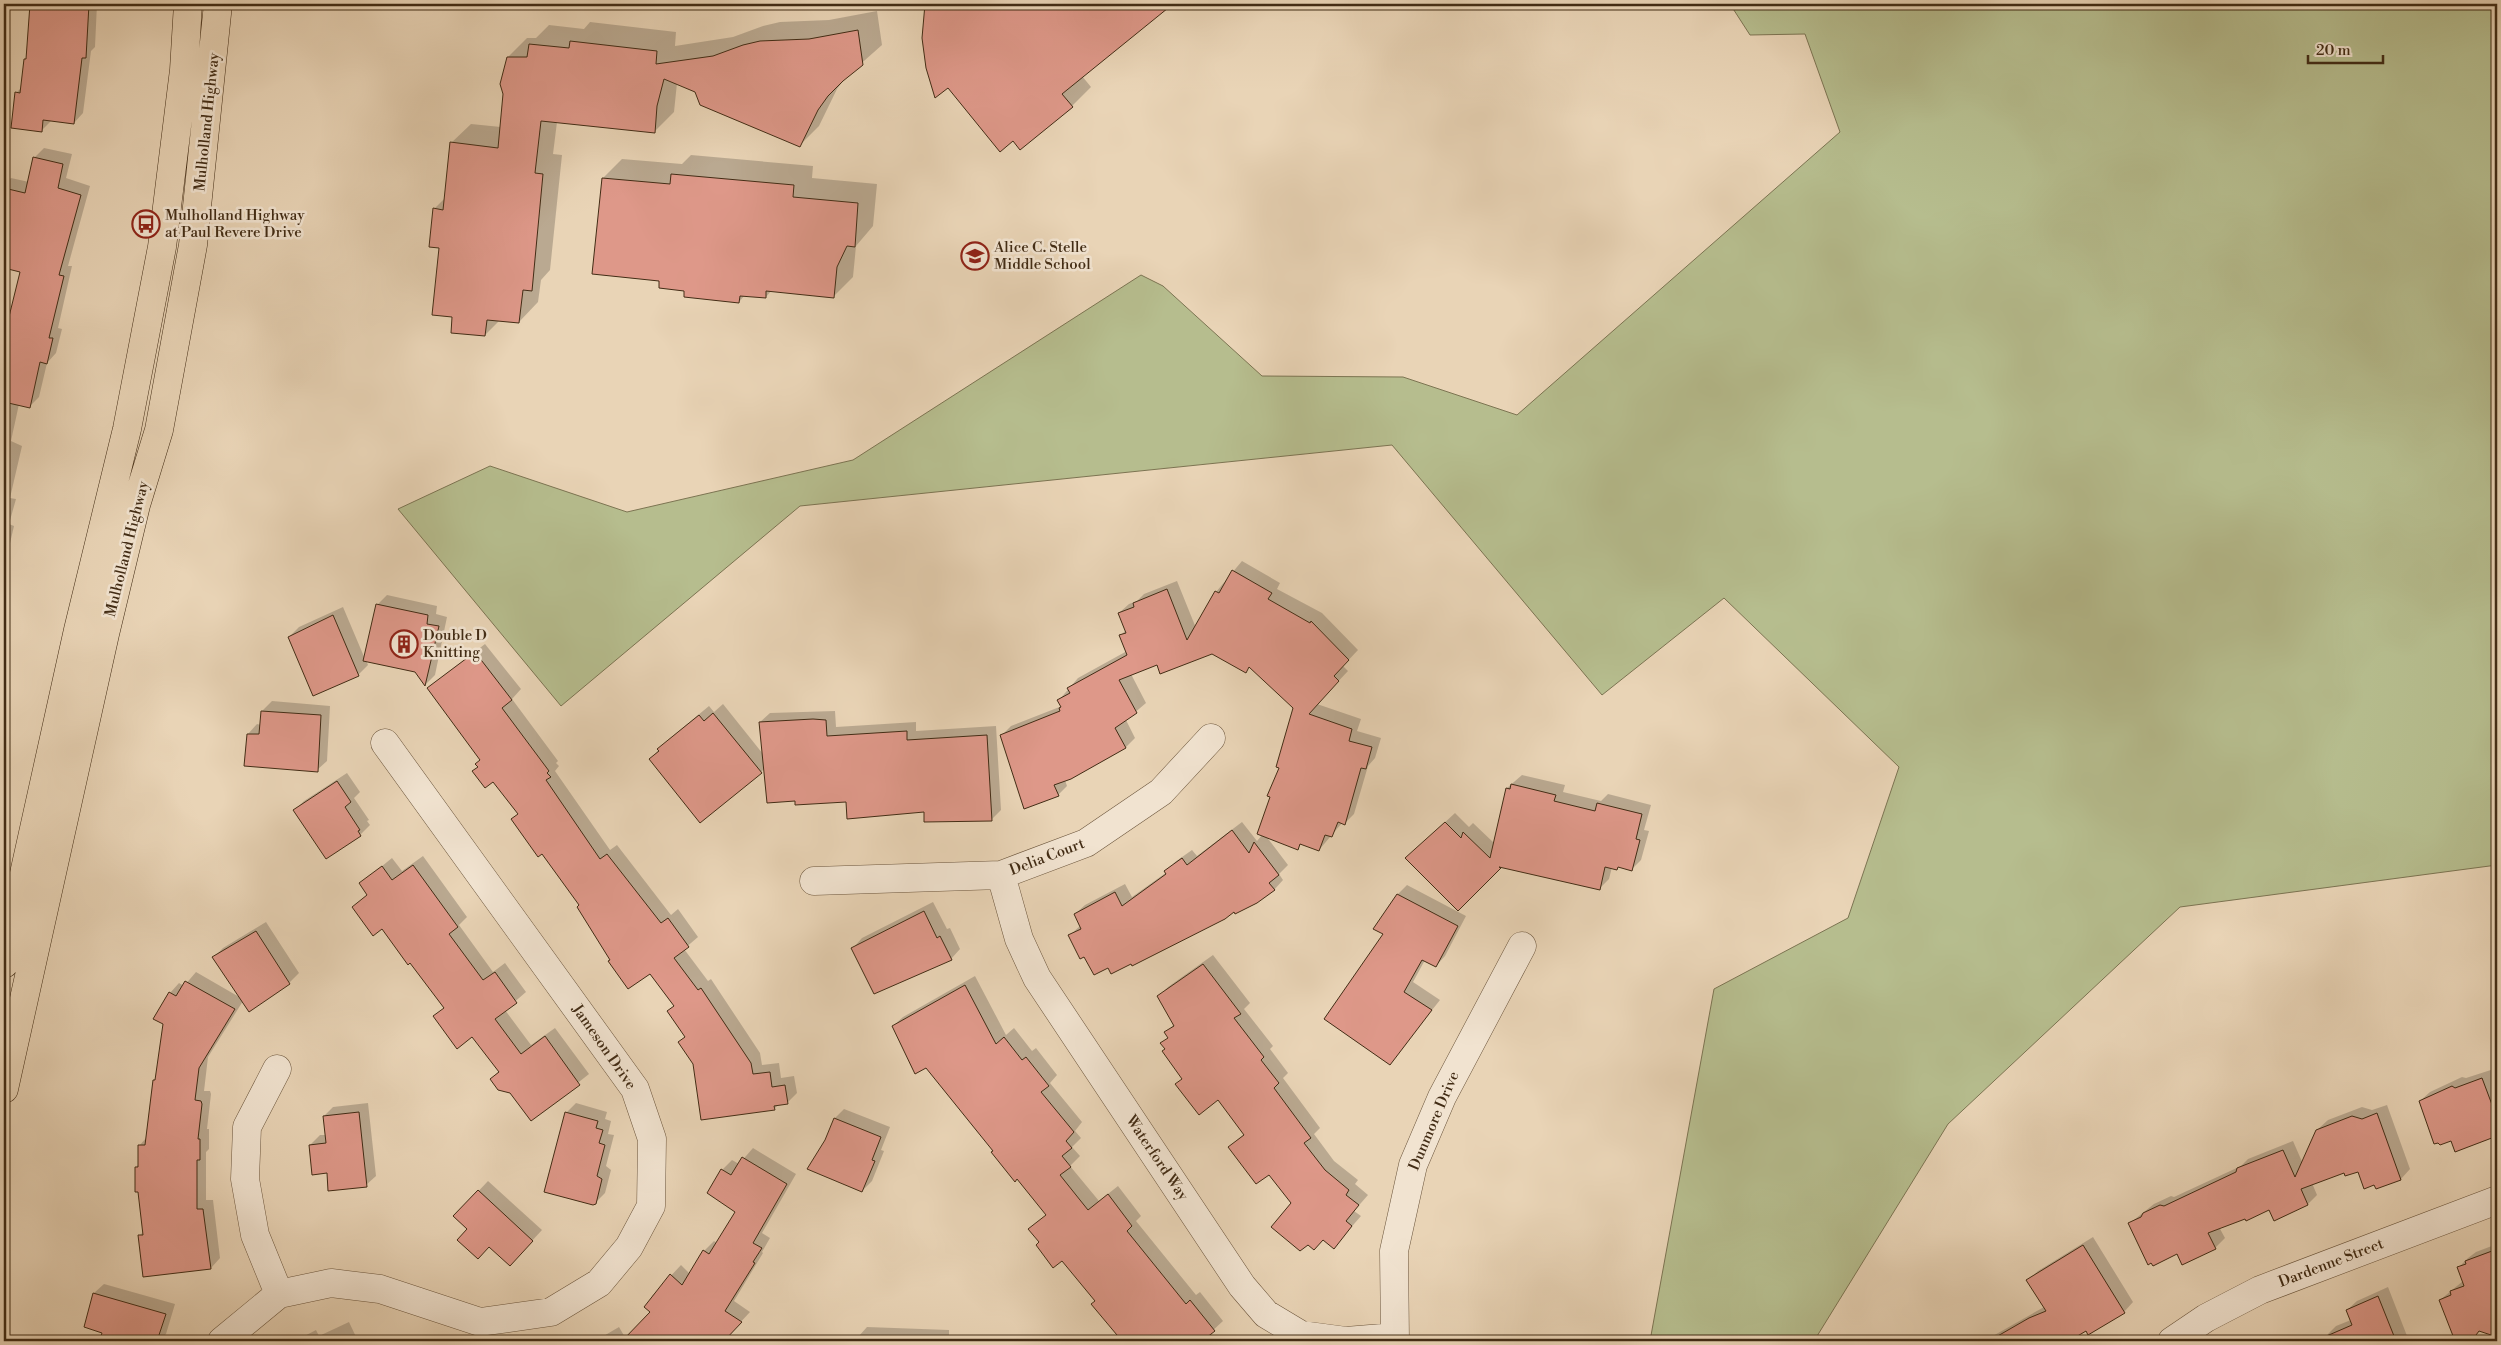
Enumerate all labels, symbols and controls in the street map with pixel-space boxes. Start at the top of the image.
scale bar [2308,32,2384,64]
text: 20 m [2316,41,2351,60]
street label: Mulholland Highway [190,51,224,192]
place label: Mulholland Highway at Paul Revere Drive [165,206,305,242]
bus stop icon: Mulholland Highway at Paul Revere Drive [131,209,161,239]
place label: Alice C. Stelle Middle School [993,238,1091,274]
school or university icon: Alice C. Stelle Middle School [960,241,990,271]
street label: Mulholland Highway [101,478,153,619]
place label: Double D Knitting [423,626,487,662]
building icon: Double D Knitting [389,629,419,659]
street label: Delia Court [1007,834,1088,880]
street label: Jameson Drive [567,1000,640,1093]
street label: Dunmore Drive [1405,1069,1463,1173]
street label: Waterford Way [1121,1111,1193,1205]
street label: Dardenne Street [2276,1234,2387,1292]

